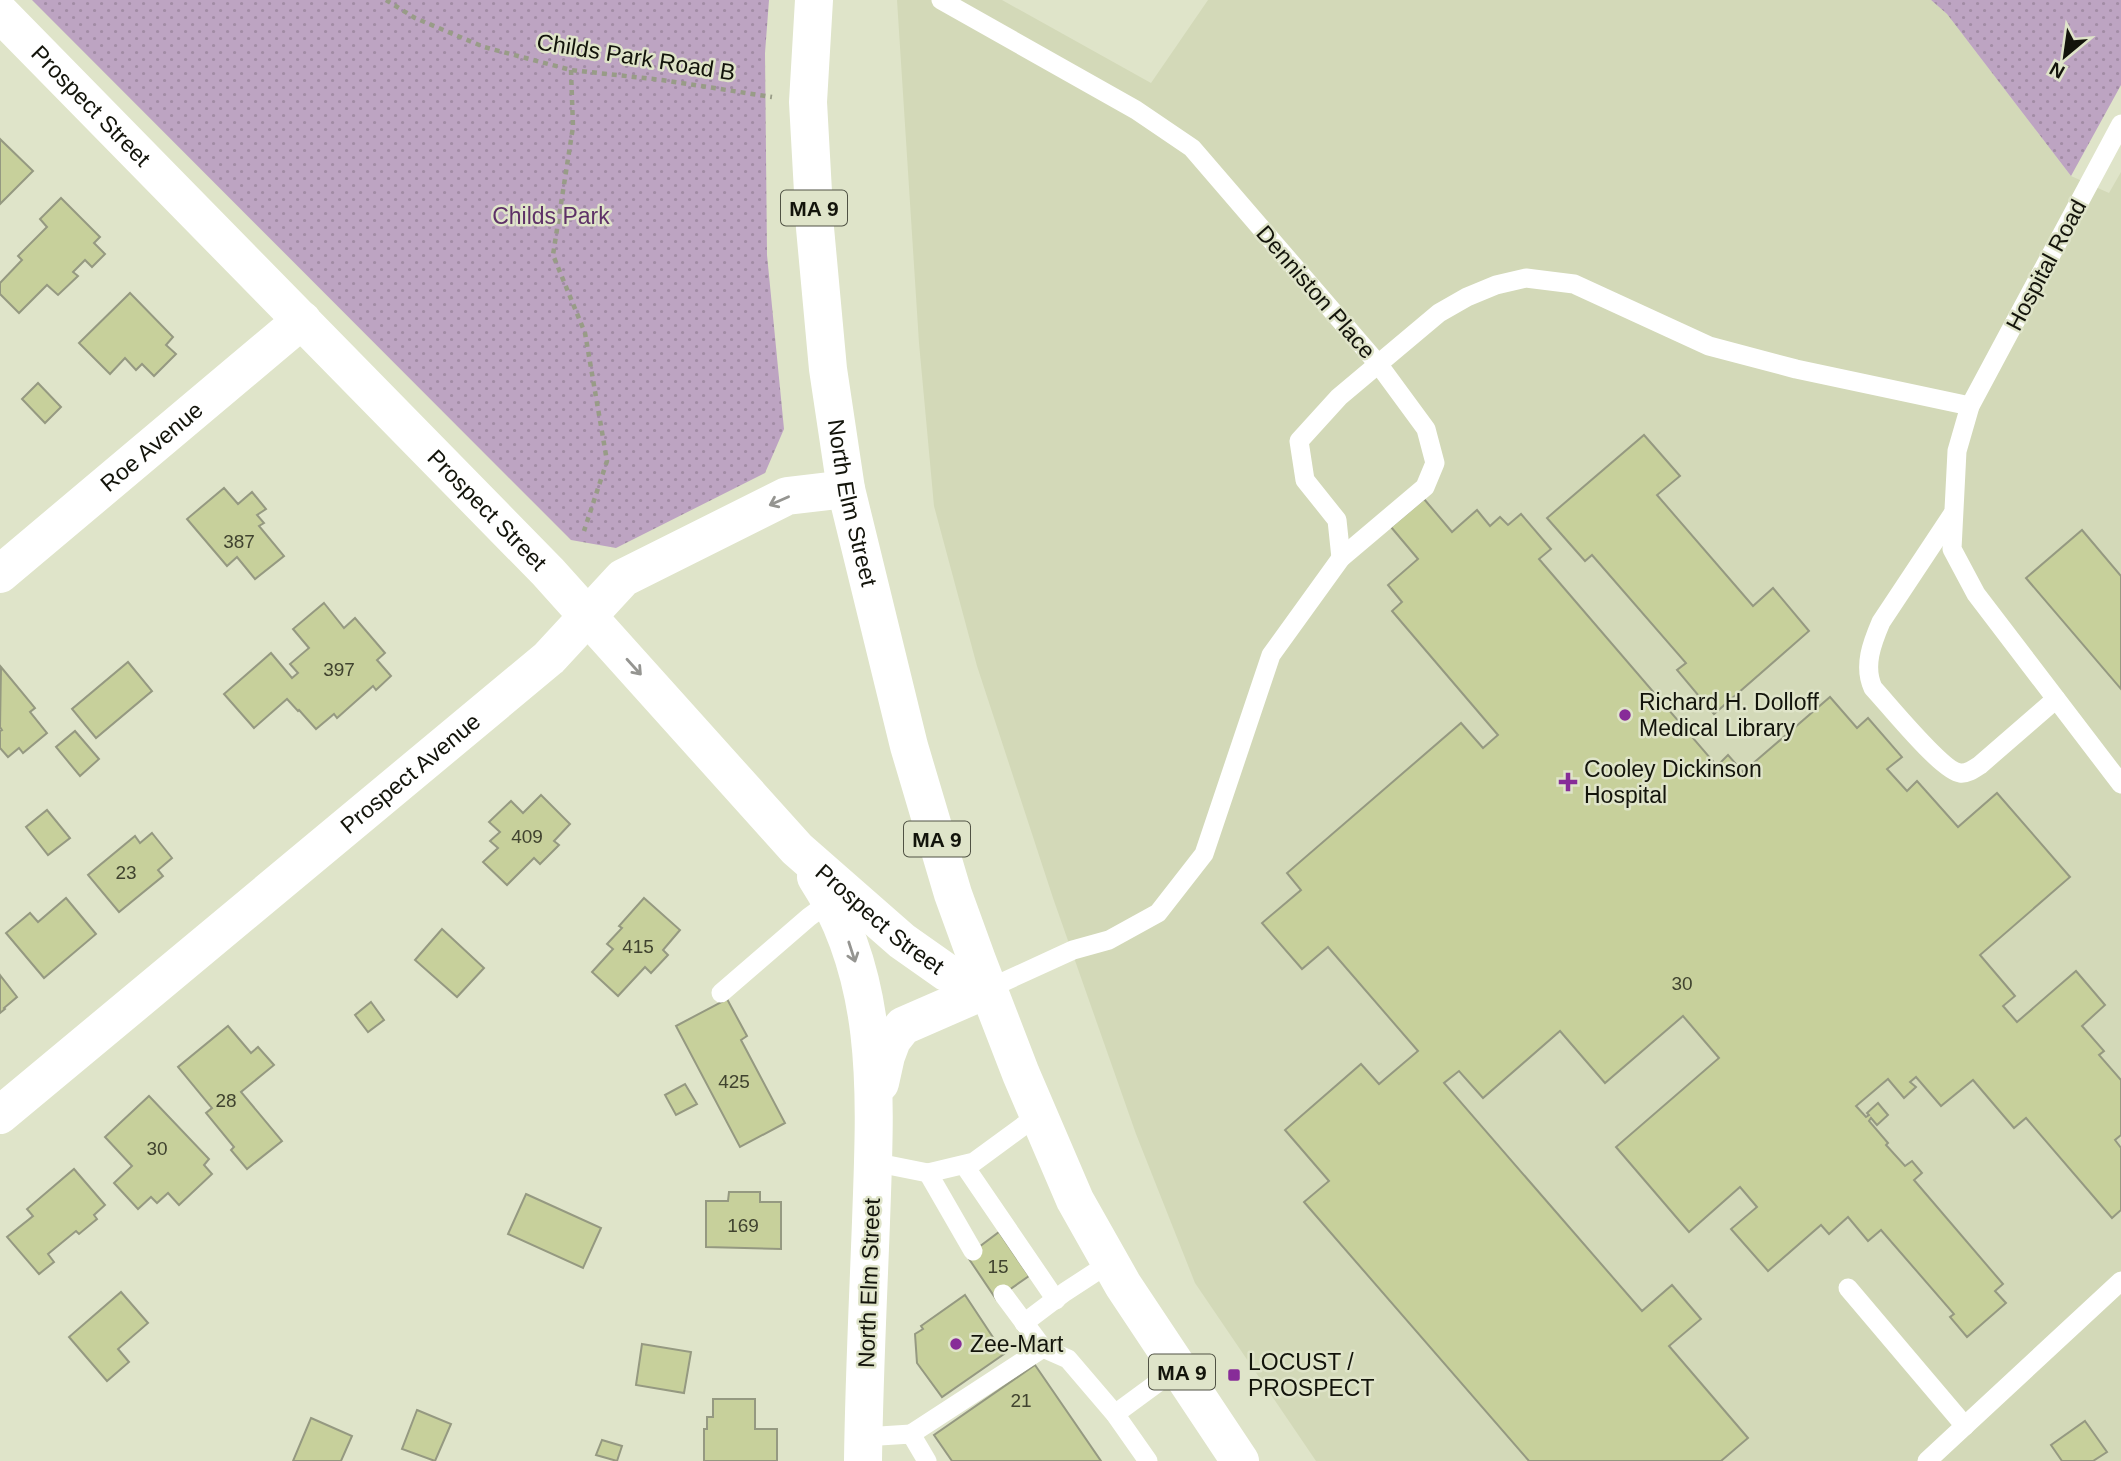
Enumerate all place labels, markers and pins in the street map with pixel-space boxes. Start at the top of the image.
place label: Richard H. Dolloff Medical Library [1639,689,1819,741]
marker: Richard H. Dolloff Medical Library [1617,707,1633,723]
place label: Cooley Dickinson Hospital [1584,756,1762,808]
marker: Cooley Dickinson Hospital [1558,772,1578,792]
place label: Zee-Mart [970,1331,1064,1357]
marker: Zee-Mart [948,1336,964,1352]
place label: LOCUST / PROSPECT [1248,1349,1375,1401]
marker: LOCUST / PROSPECT [1226,1367,1242,1383]

